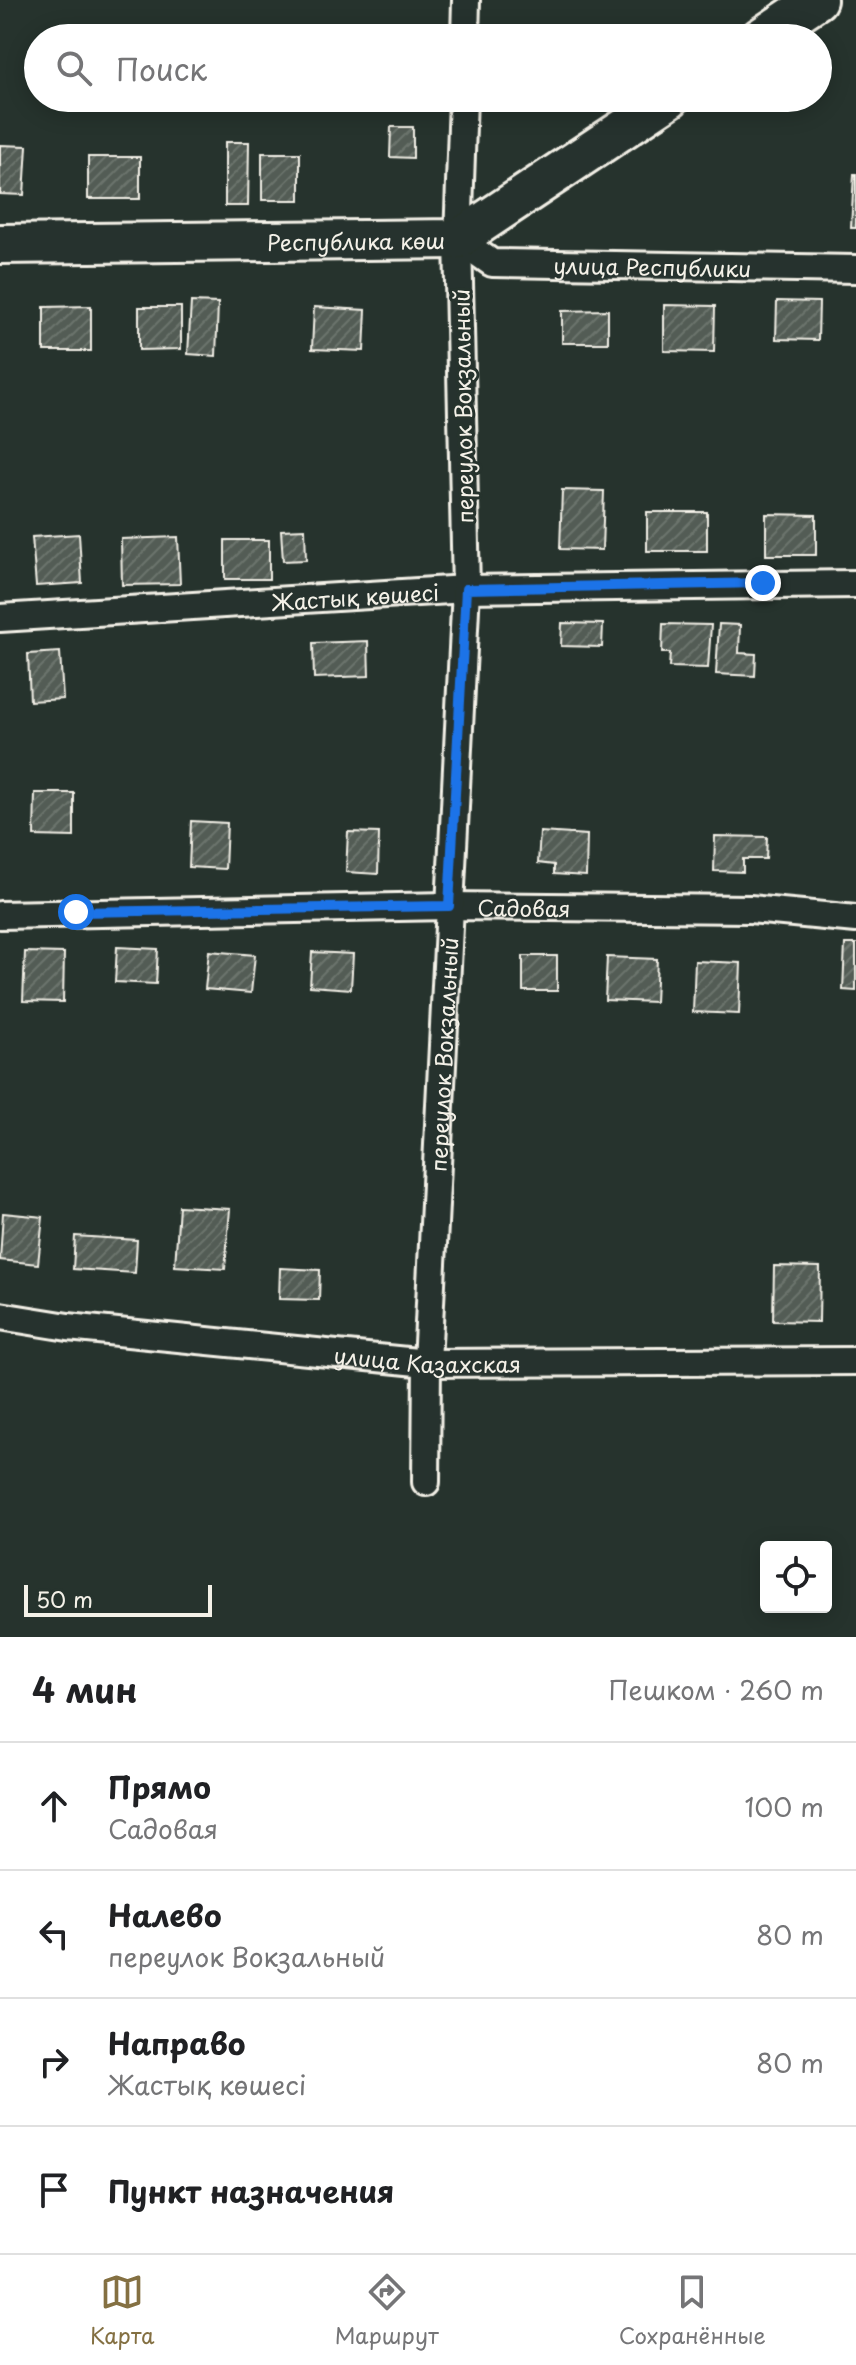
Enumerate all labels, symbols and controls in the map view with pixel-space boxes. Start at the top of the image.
search box [24,24,832,112]
icon: search [52,46,96,90]
text: Поиск [116,46,207,91]
street label: Республика көш [267,223,445,258]
street label: улица Республики [553,248,752,284]
street label: переулок Вокзальный [443,288,481,524]
route end [745,565,781,601]
street label: Жастық көшесі [270,574,440,618]
street label: Садовая [477,890,571,924]
route start [58,894,94,930]
street label: переулок Вокзальный [420,936,465,1172]
street label: улица Казахская [332,1337,521,1380]
map controls [760,1541,832,1613]
button: locate [760,1541,832,1613]
scale bar [24,1581,212,1617]
text: 50 m [36,1582,93,1615]
text: 4 мин [32,1663,137,1715]
text: Пешком · 260 m [608,1670,824,1709]
text: Прямо [108,1764,211,1809]
icon: ahead [32,1784,76,1828]
text: 100 m [744,1787,824,1826]
text: Садовая [108,1809,218,1848]
text: Налево [108,1892,222,1937]
icon: left [32,1912,76,1956]
text: 80 m [756,1915,824,1954]
text: переулок Вокзальный [108,1937,385,1976]
text: Направо [108,2020,246,2065]
icon: right [32,2040,76,2084]
text: 80 m [756,2043,824,2082]
text: Жастық көшесі [108,2065,306,2104]
icon: arrive [32,2168,76,2212]
text: Пункт назначения [108,2168,394,2213]
tab: Карта [90,2270,155,2351]
tab: Маршрут [335,2270,439,2351]
tab: Сохранённые [619,2270,766,2351]

